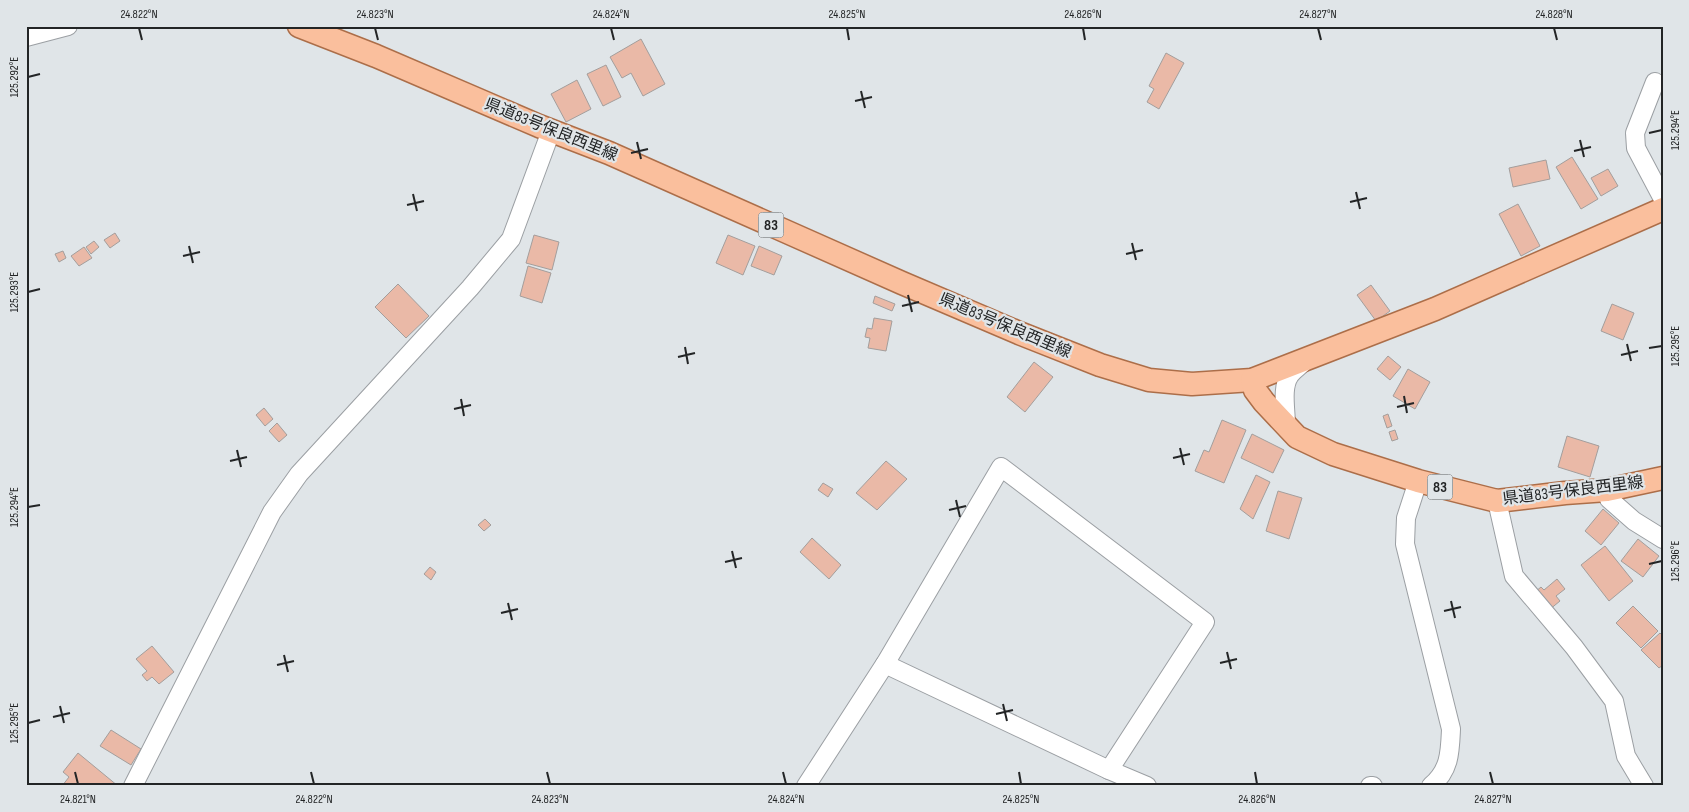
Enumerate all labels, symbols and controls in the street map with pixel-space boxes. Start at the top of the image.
text: 24.822°N [120,7,158,22]
text: 24.823°N [356,7,394,22]
text: 24.824°N [593,7,629,22]
text: 24.825°N [829,7,865,22]
text: 24.826°N [1064,7,1102,22]
text: 24.827°N [1299,7,1337,22]
text: 24.828°N [1535,7,1573,22]
text: 125.292°E [7,57,22,97]
street label: 県道83号保良西里線 [482,95,620,165]
text: 125.294°E [1668,110,1683,150]
road number: 83 [758,212,784,238]
text: 125.293°E [7,272,22,312]
street label: 県道83号保良西里線 [936,290,1074,362]
text: 125.295°E [1668,326,1683,366]
street label: 県道83号保良西里線 [1502,473,1644,509]
road number: 83 [1428,474,1452,500]
text: 125.294°E [7,487,22,527]
text: 125.296°E [1668,541,1683,581]
text: 125.295°E [7,703,22,743]
text: 24.821°N [60,792,96,807]
text: 24.822°N [295,792,333,807]
text: 24.823°N [531,792,569,807]
text: 24.824°N [768,792,804,807]
text: 24.825°N [1003,792,1039,807]
text: 24.826°N [1238,792,1276,807]
text: 24.827°N [1474,792,1512,807]

